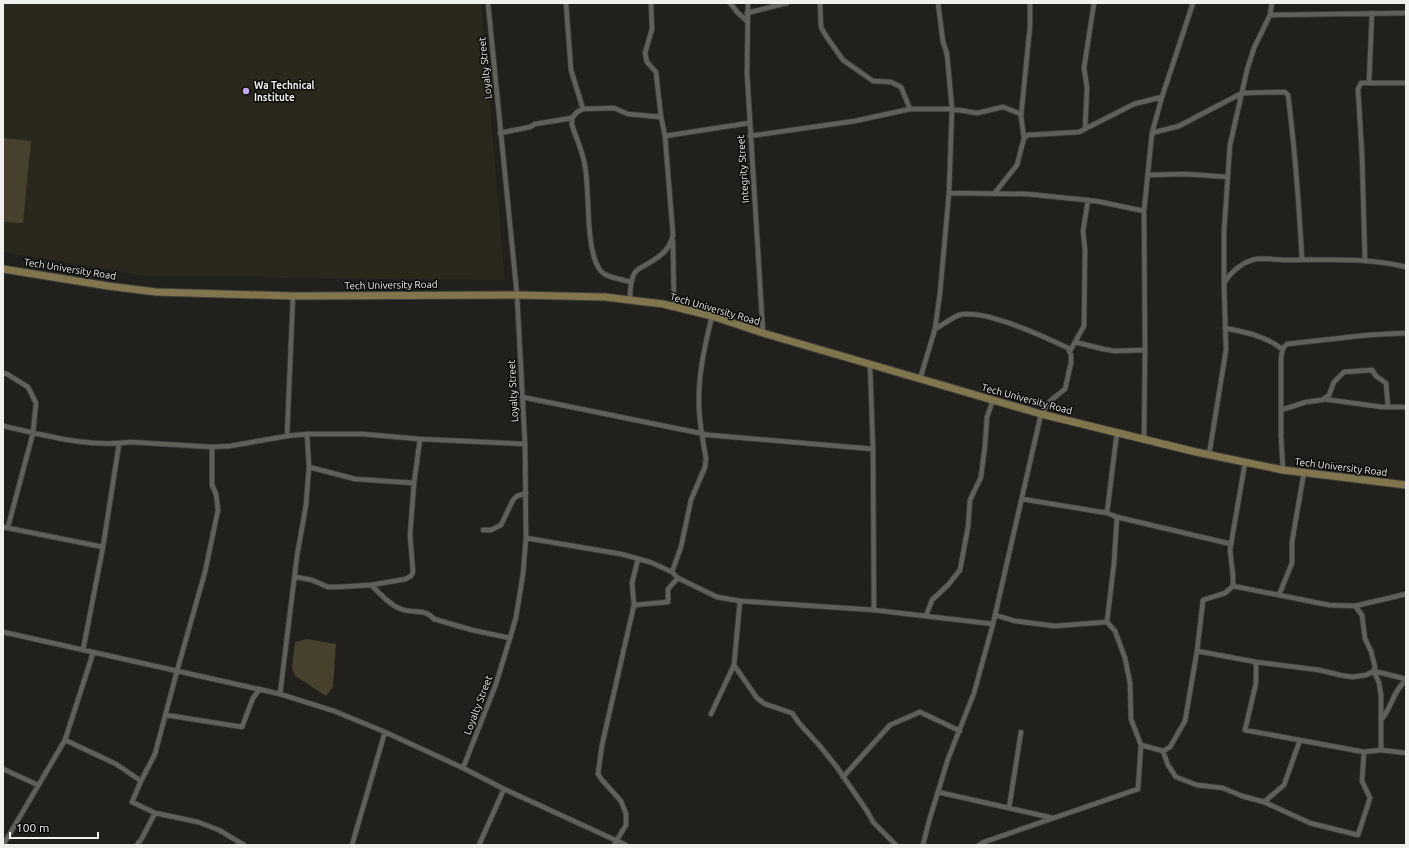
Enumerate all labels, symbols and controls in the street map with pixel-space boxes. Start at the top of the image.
street label: Loyalty Street [476,36,494,100]
place label: Wa Technical Institute [254,80,315,103]
marker: Wa Technical Institute [241,86,251,96]
street label: Integrity Street [735,134,751,204]
street label: Tech University Road [23,256,117,282]
street label: Tech University Road [344,279,438,291]
street label: Tech University Road [669,291,761,327]
street label: Loyalty Street [506,359,520,422]
street label: Tech University Road [981,382,1074,416]
street label: Tech University Road [1294,456,1388,478]
street label: Loyalty Street [462,674,494,736]
scale bar [10,814,98,840]
text: 100 m [16,821,49,834]

